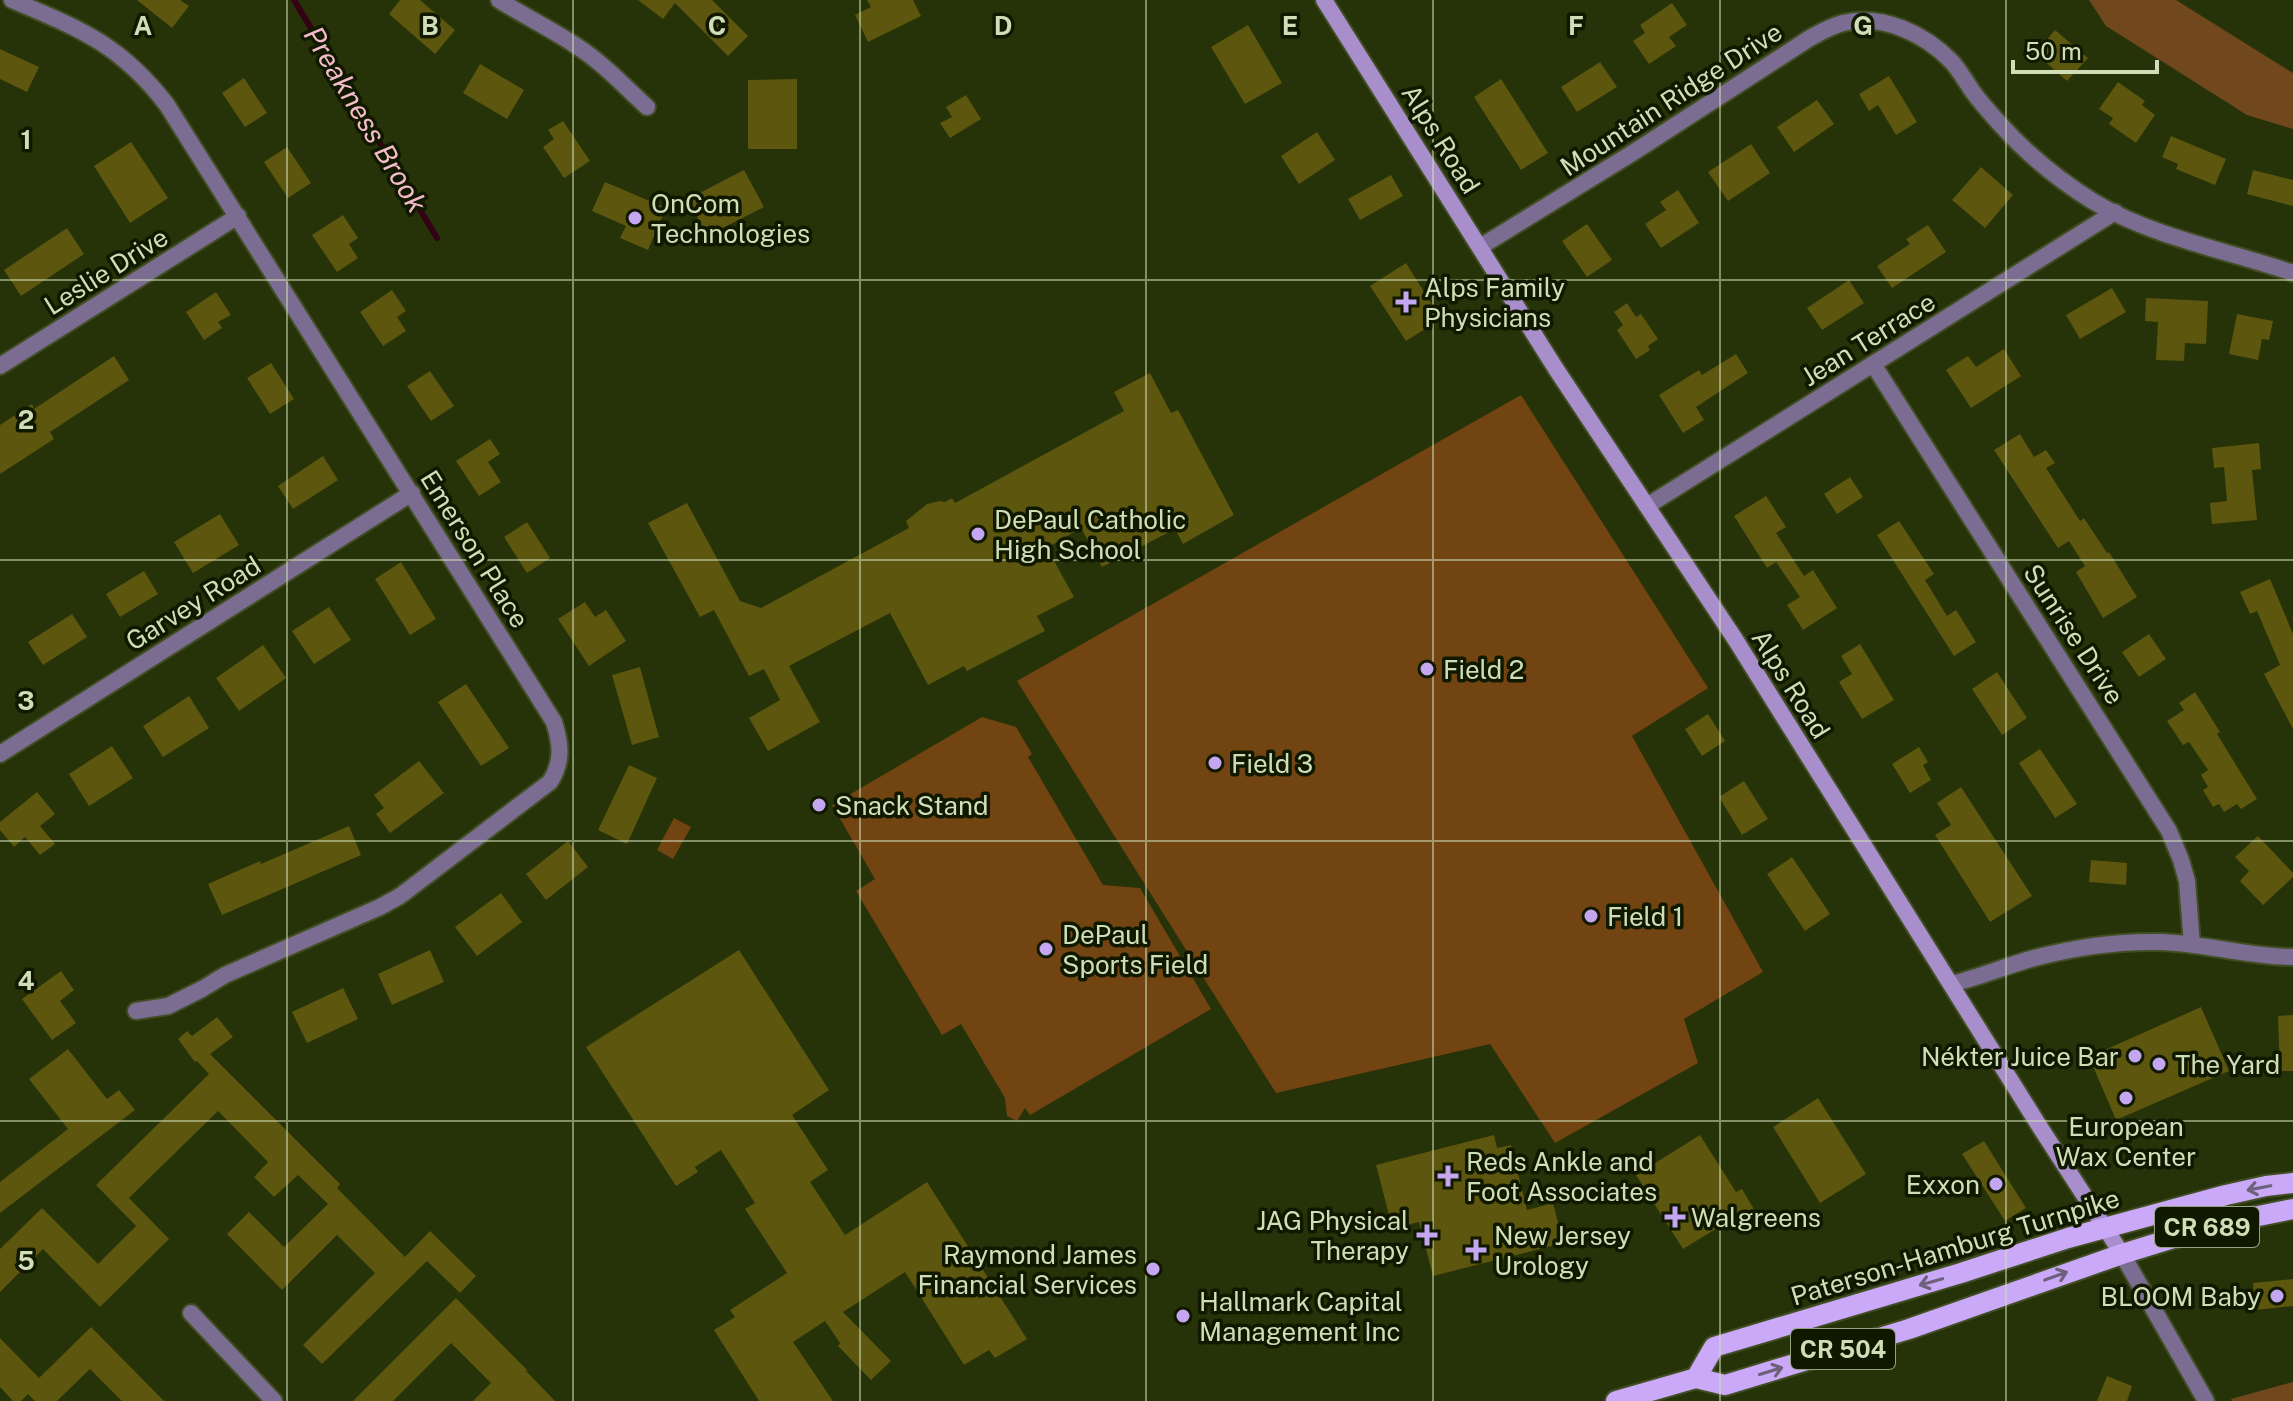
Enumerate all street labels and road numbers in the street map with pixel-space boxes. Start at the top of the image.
street label: Mountain Ridge Drive [1554,16,1788,182]
street label: Alps Road [1395,79,1487,199]
street label: Leslie Drive [39,221,173,321]
street label: Jean Terrace [1795,286,1941,392]
street label: Emerson Place [414,465,536,633]
street label: Garvey Road [120,549,266,657]
street label: Sunrise Drive [2017,558,2131,710]
street label: Alps Road [1745,624,1837,744]
street label: Paterson-Hamburg Turnpike [1787,1182,2123,1312]
road number: CR 689 [2155,1207,2259,1247]
road number: CR 504 [1791,1329,1895,1369]

